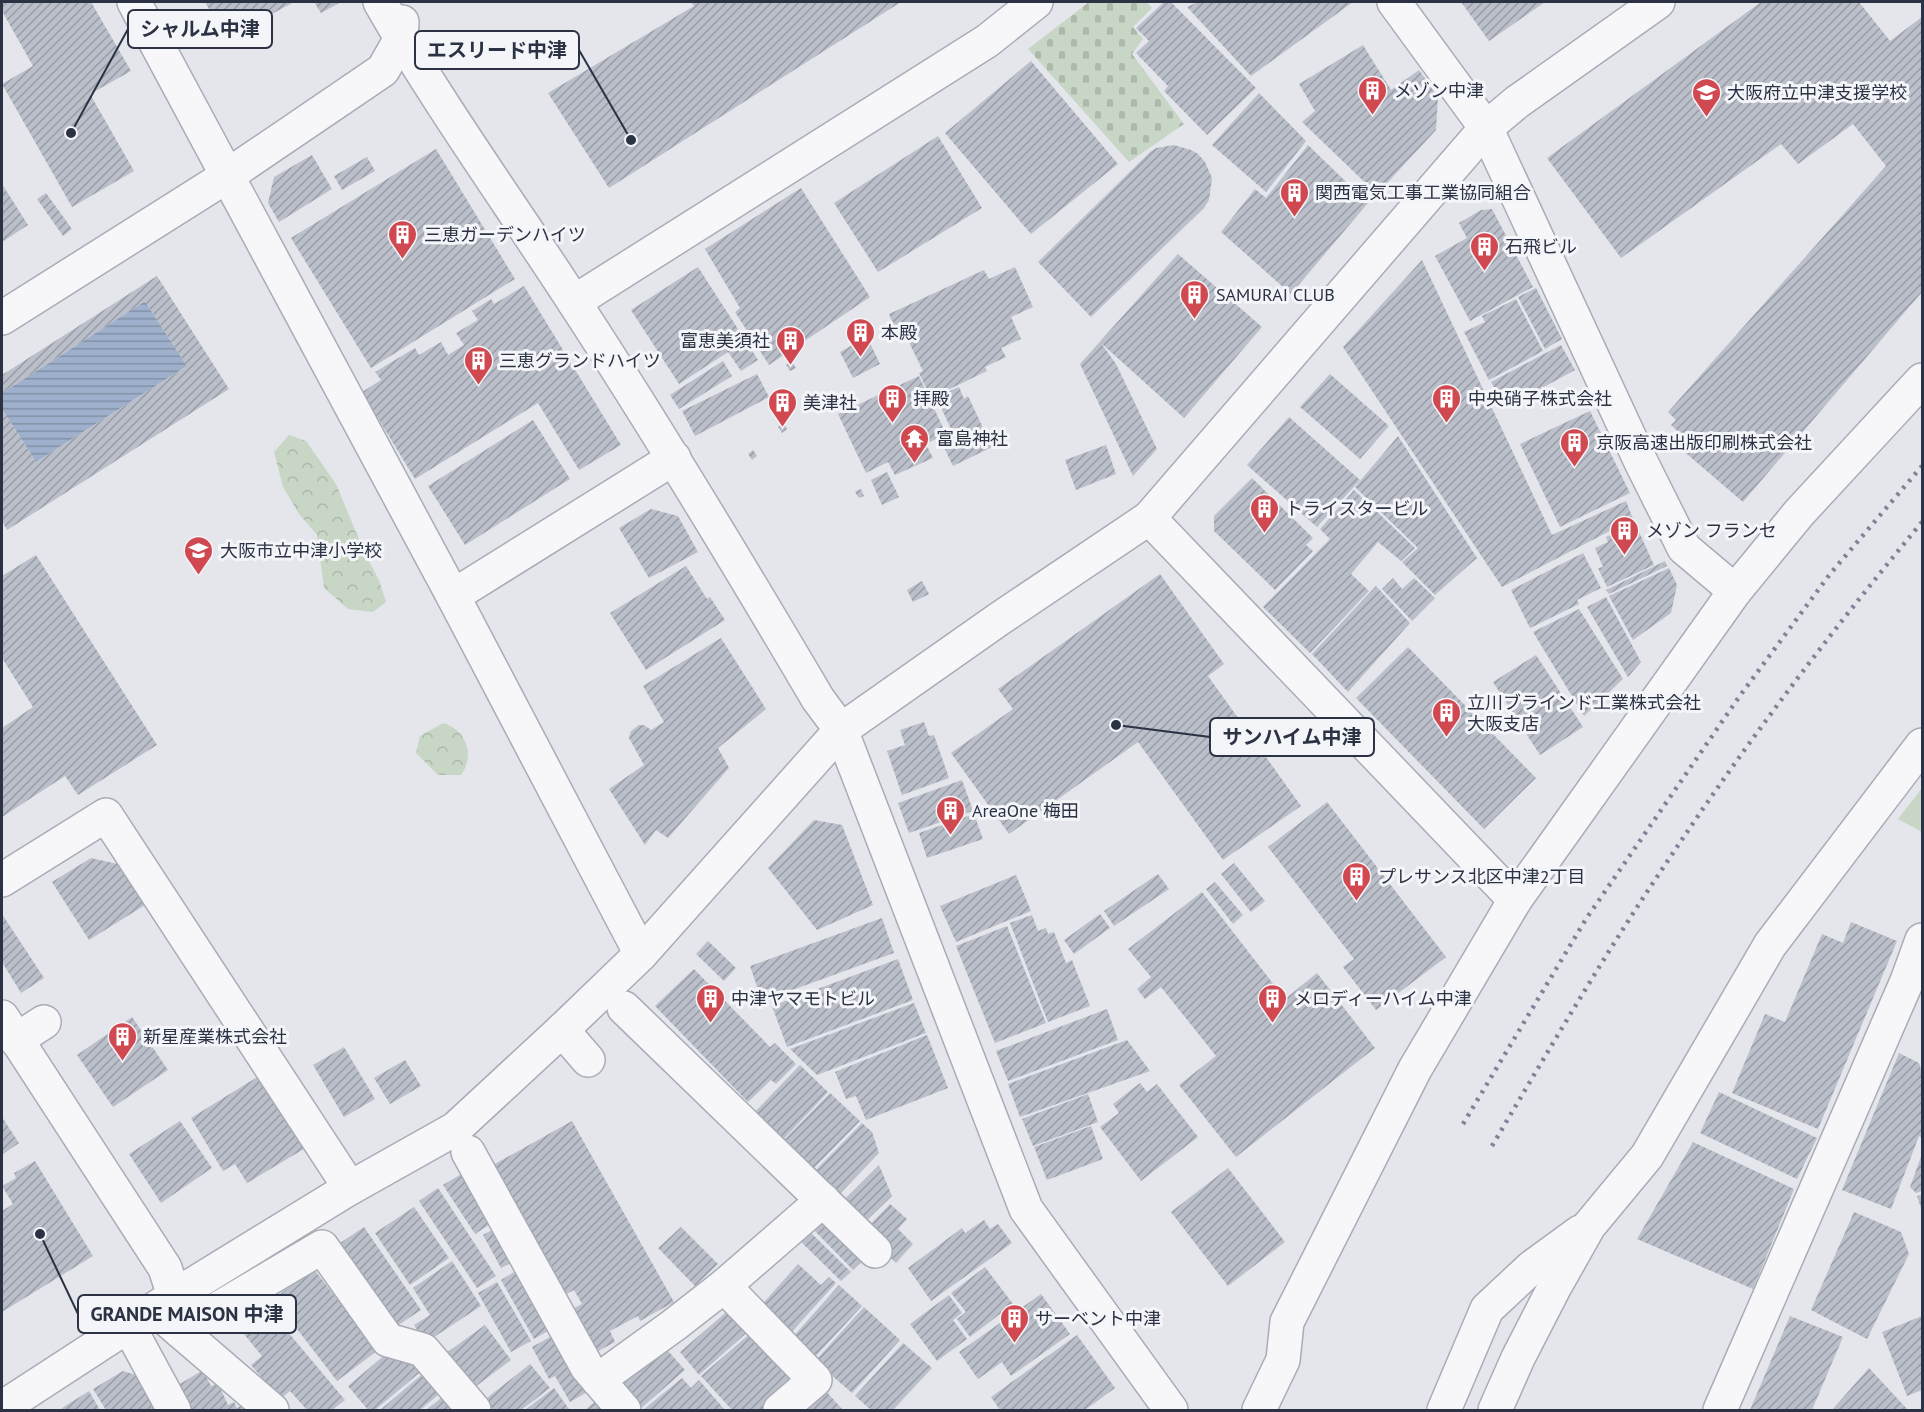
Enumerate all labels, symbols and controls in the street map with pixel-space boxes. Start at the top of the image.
callout: シャルム中津 [128,10,272,48]
text: シャルム中津 [140,16,260,42]
callout: エスリード中津 [415,31,579,69]
text: エスリード中津 [427,37,567,63]
building icon: メゾン中津 [1357,74,1389,116]
school or university icon: 大阪府立中津支援学校 [1690,76,1722,118]
place label: メゾン中津 [1394,79,1484,102]
place label: 大阪府立中津支援学校 [1727,81,1907,104]
building icon: 関西電気工事工業協同組合 [1278,176,1310,218]
place label: 関西電気工事工業協同組合 [1315,181,1531,204]
building icon: 三恵ガーデンハイツ [387,218,419,260]
place label: 三恵ガーデンハイツ [424,223,586,246]
building icon: 石飛ビル [1468,230,1500,272]
place label: 石飛ビル [1505,235,1577,258]
building icon: SAMURAI CLUB [1179,278,1211,320]
place label: SAMURAI CLUB [1216,283,1335,306]
building icon: 本殿 [844,316,876,358]
place label: 本殿 [881,321,917,344]
building icon: 富恵美須社 [775,324,807,366]
place label: 富恵美須社 [680,329,770,352]
building icon: 三恵グランドハイツ [462,344,494,386]
place label: 三恵グランドハイツ [499,349,661,372]
building icon: 拝殿 [876,382,908,424]
building icon: 中央硝子株式会社 [1431,382,1463,424]
building icon: 美津社 [766,386,798,428]
place label: 拝殿 [913,387,949,410]
place label: 中央硝子株式会社 [1468,387,1612,410]
place label: 美津社 [803,391,857,414]
temple icon: 富島神社 [899,422,931,464]
building icon: 京阪高速出版印刷株式会社 [1559,426,1591,468]
place label: 富島神社 [936,427,1008,450]
place label: 京阪高速出版印刷株式会社 [1596,431,1812,454]
building icon: トライスタービル [1248,492,1280,534]
place label: トライスタービル [1285,497,1428,520]
building icon: メゾン フランセ [1609,514,1641,556]
place label: メゾン フランセ [1646,519,1777,542]
school or university icon: 大阪市立中津小学校 [183,534,215,576]
place label: 大阪市立中津小学校 [220,539,382,562]
place label: 立川ブラインド工業株式会社 大阪支店 [1467,691,1701,735]
building icon: 立川ブラインド工業株式会社 大阪支店 [1430,696,1462,738]
callout: サンハイム中津 [1210,718,1374,756]
text: サンハイム中津 [1222,724,1362,750]
building icon: AreaOne 梅田 [935,794,967,836]
place label: AreaOne 梅田 [972,799,1079,822]
building icon: プレサンス北区中津2丁目 [1341,860,1373,902]
place label: プレサンス北区中津2丁目 [1378,865,1585,888]
building icon: 中津ヤマモトビル [694,982,726,1024]
building icon: メロディーハイム中津 [1257,982,1289,1024]
place label: 中津ヤマモトビル [731,987,875,1010]
place label: メロディーハイム中津 [1294,987,1472,1010]
building icon: 新星産業株式会社 [106,1020,138,1062]
place label: 新星産業株式会社 [143,1025,287,1048]
callout: GRANDE MAISON 中津 [78,1295,296,1333]
text: GRANDE MAISON 中津 [90,1301,284,1327]
building icon: サーベント中津 [998,1302,1030,1344]
place label: サーベント中津 [1035,1307,1161,1330]

